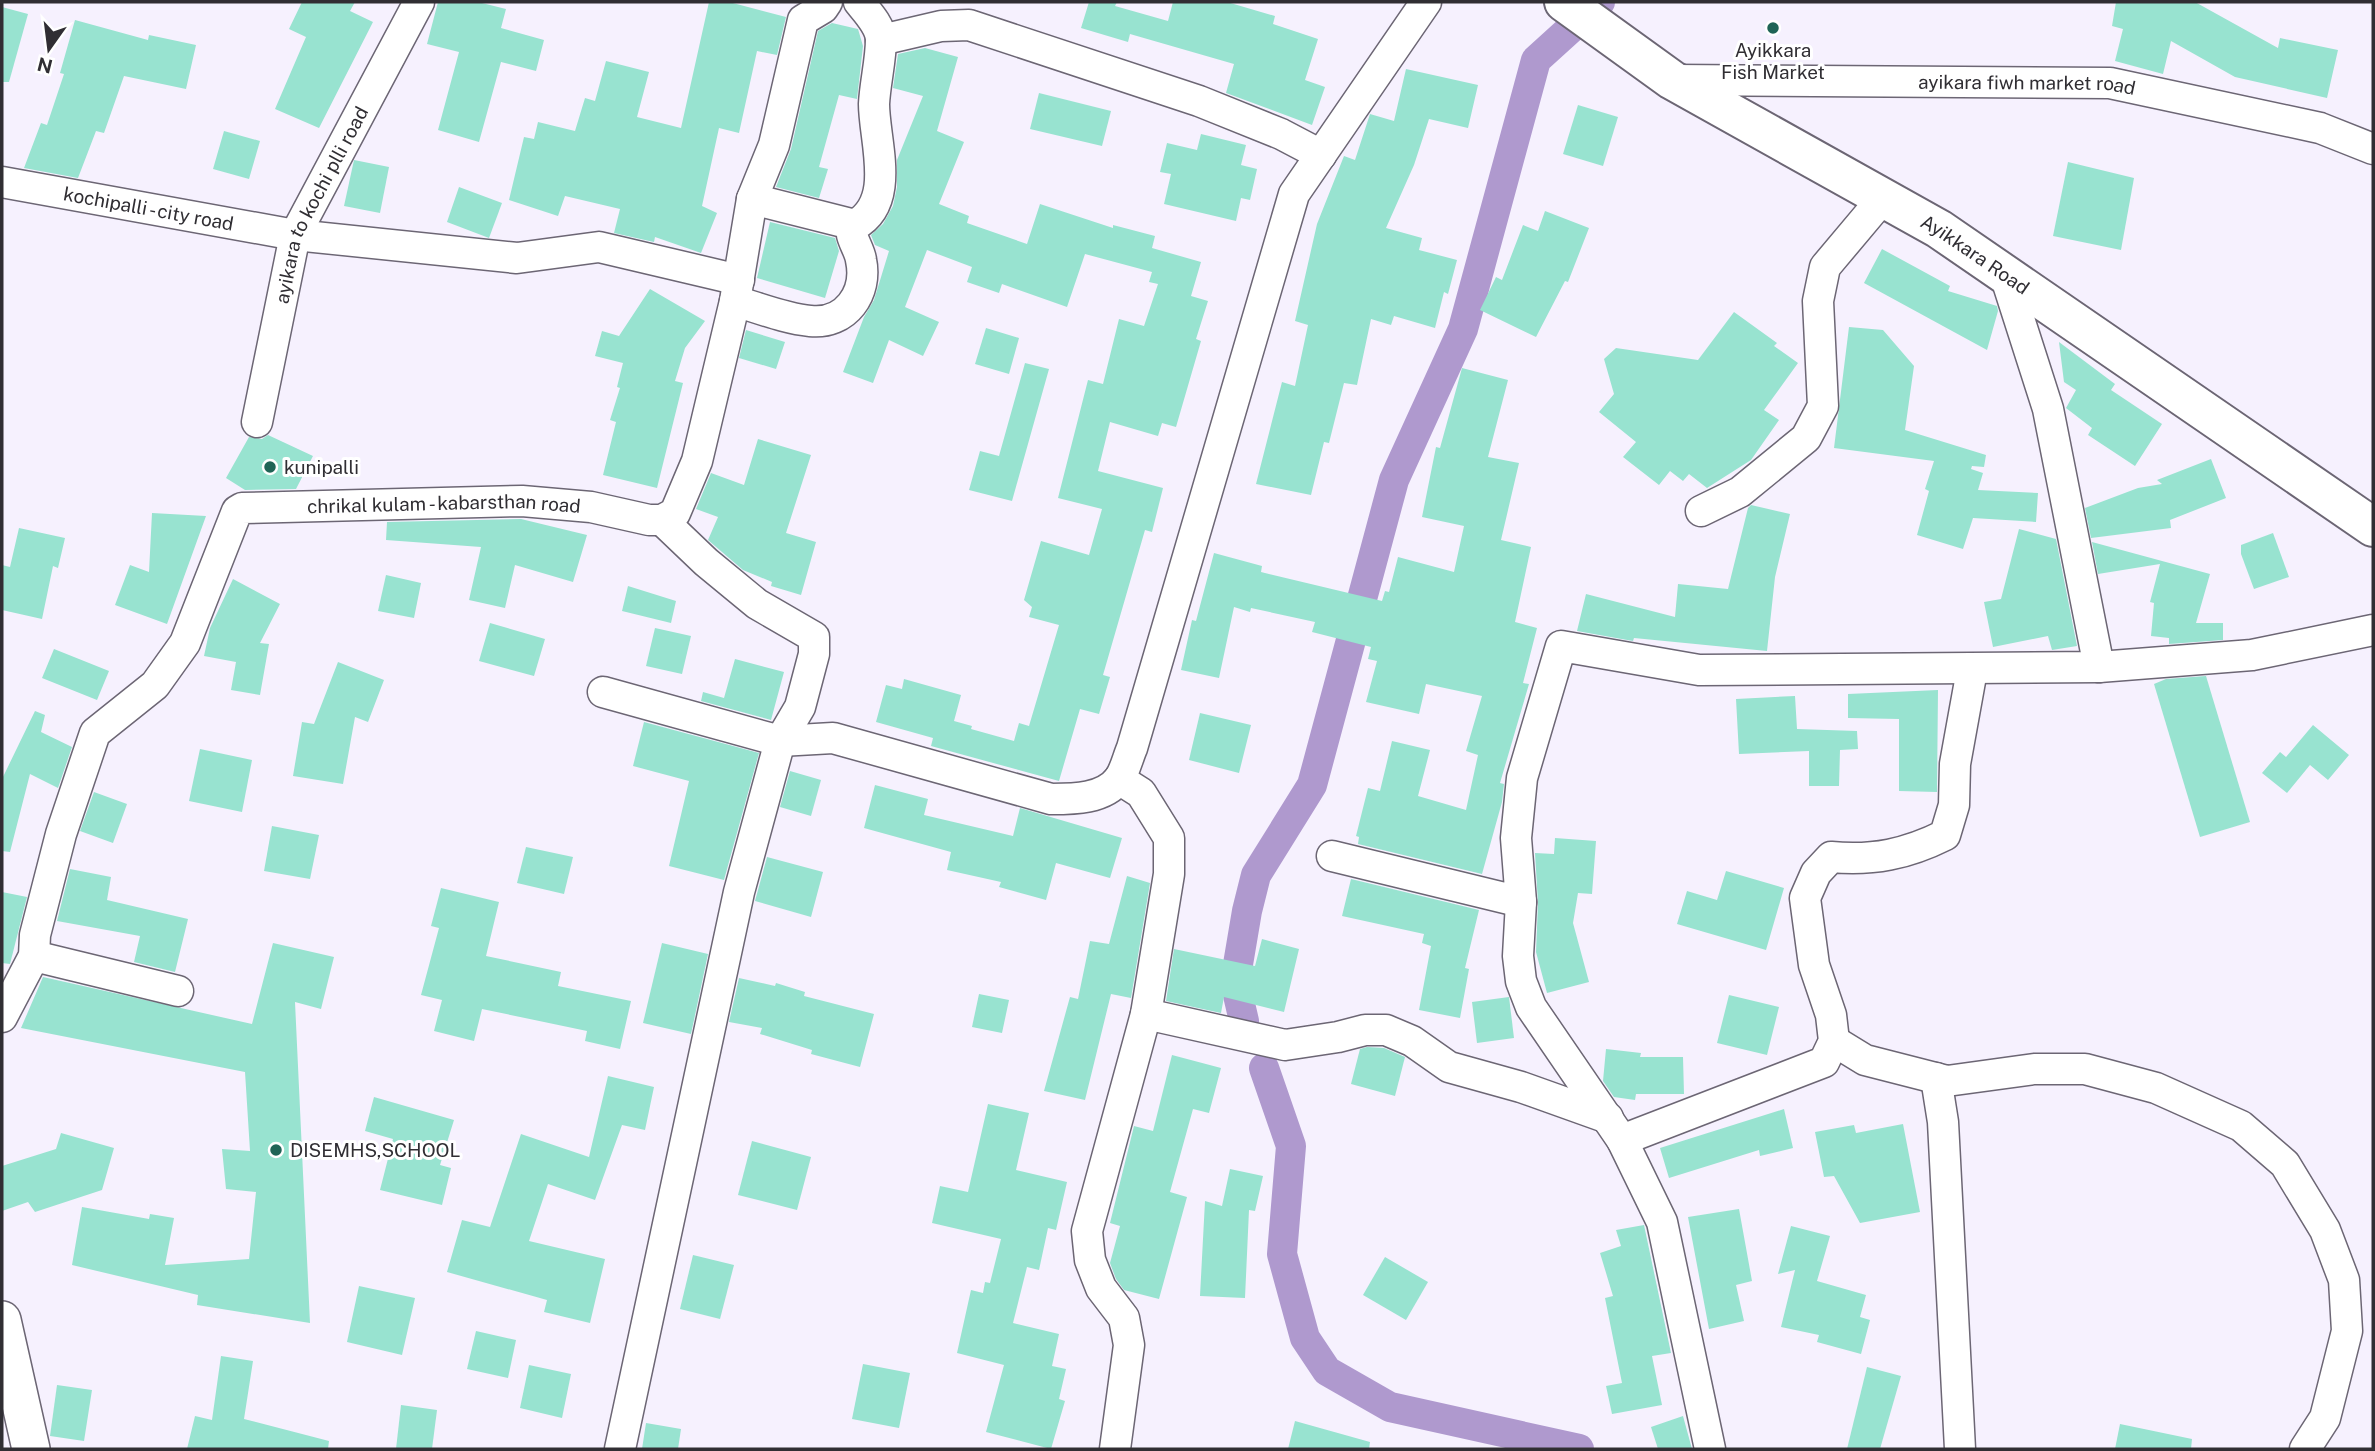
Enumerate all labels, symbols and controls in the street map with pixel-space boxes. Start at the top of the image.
north arrow [14,14,84,84]
marker: Ayikkara Fish Market [1765,20,1781,36]
place label: Ayikkara Fish Market [1721,39,1825,83]
text: N [35,53,55,78]
street label: ayikara fiwh market road [1918,71,2138,99]
street label: ayikara to kochi plli road [270,103,372,306]
street label: kochipalli - city road [62,182,235,235]
street label: Ayikkara Road [1917,210,2034,299]
place label: kunipalli [284,456,359,478]
marker: kunipalli [262,459,278,475]
street label: chrikal kulam - kabarsthan road [307,490,582,517]
place label: DISEMHS,SCHOOL [290,1139,460,1161]
marker: DISEMHS,SCHOOL [268,1142,284,1158]

